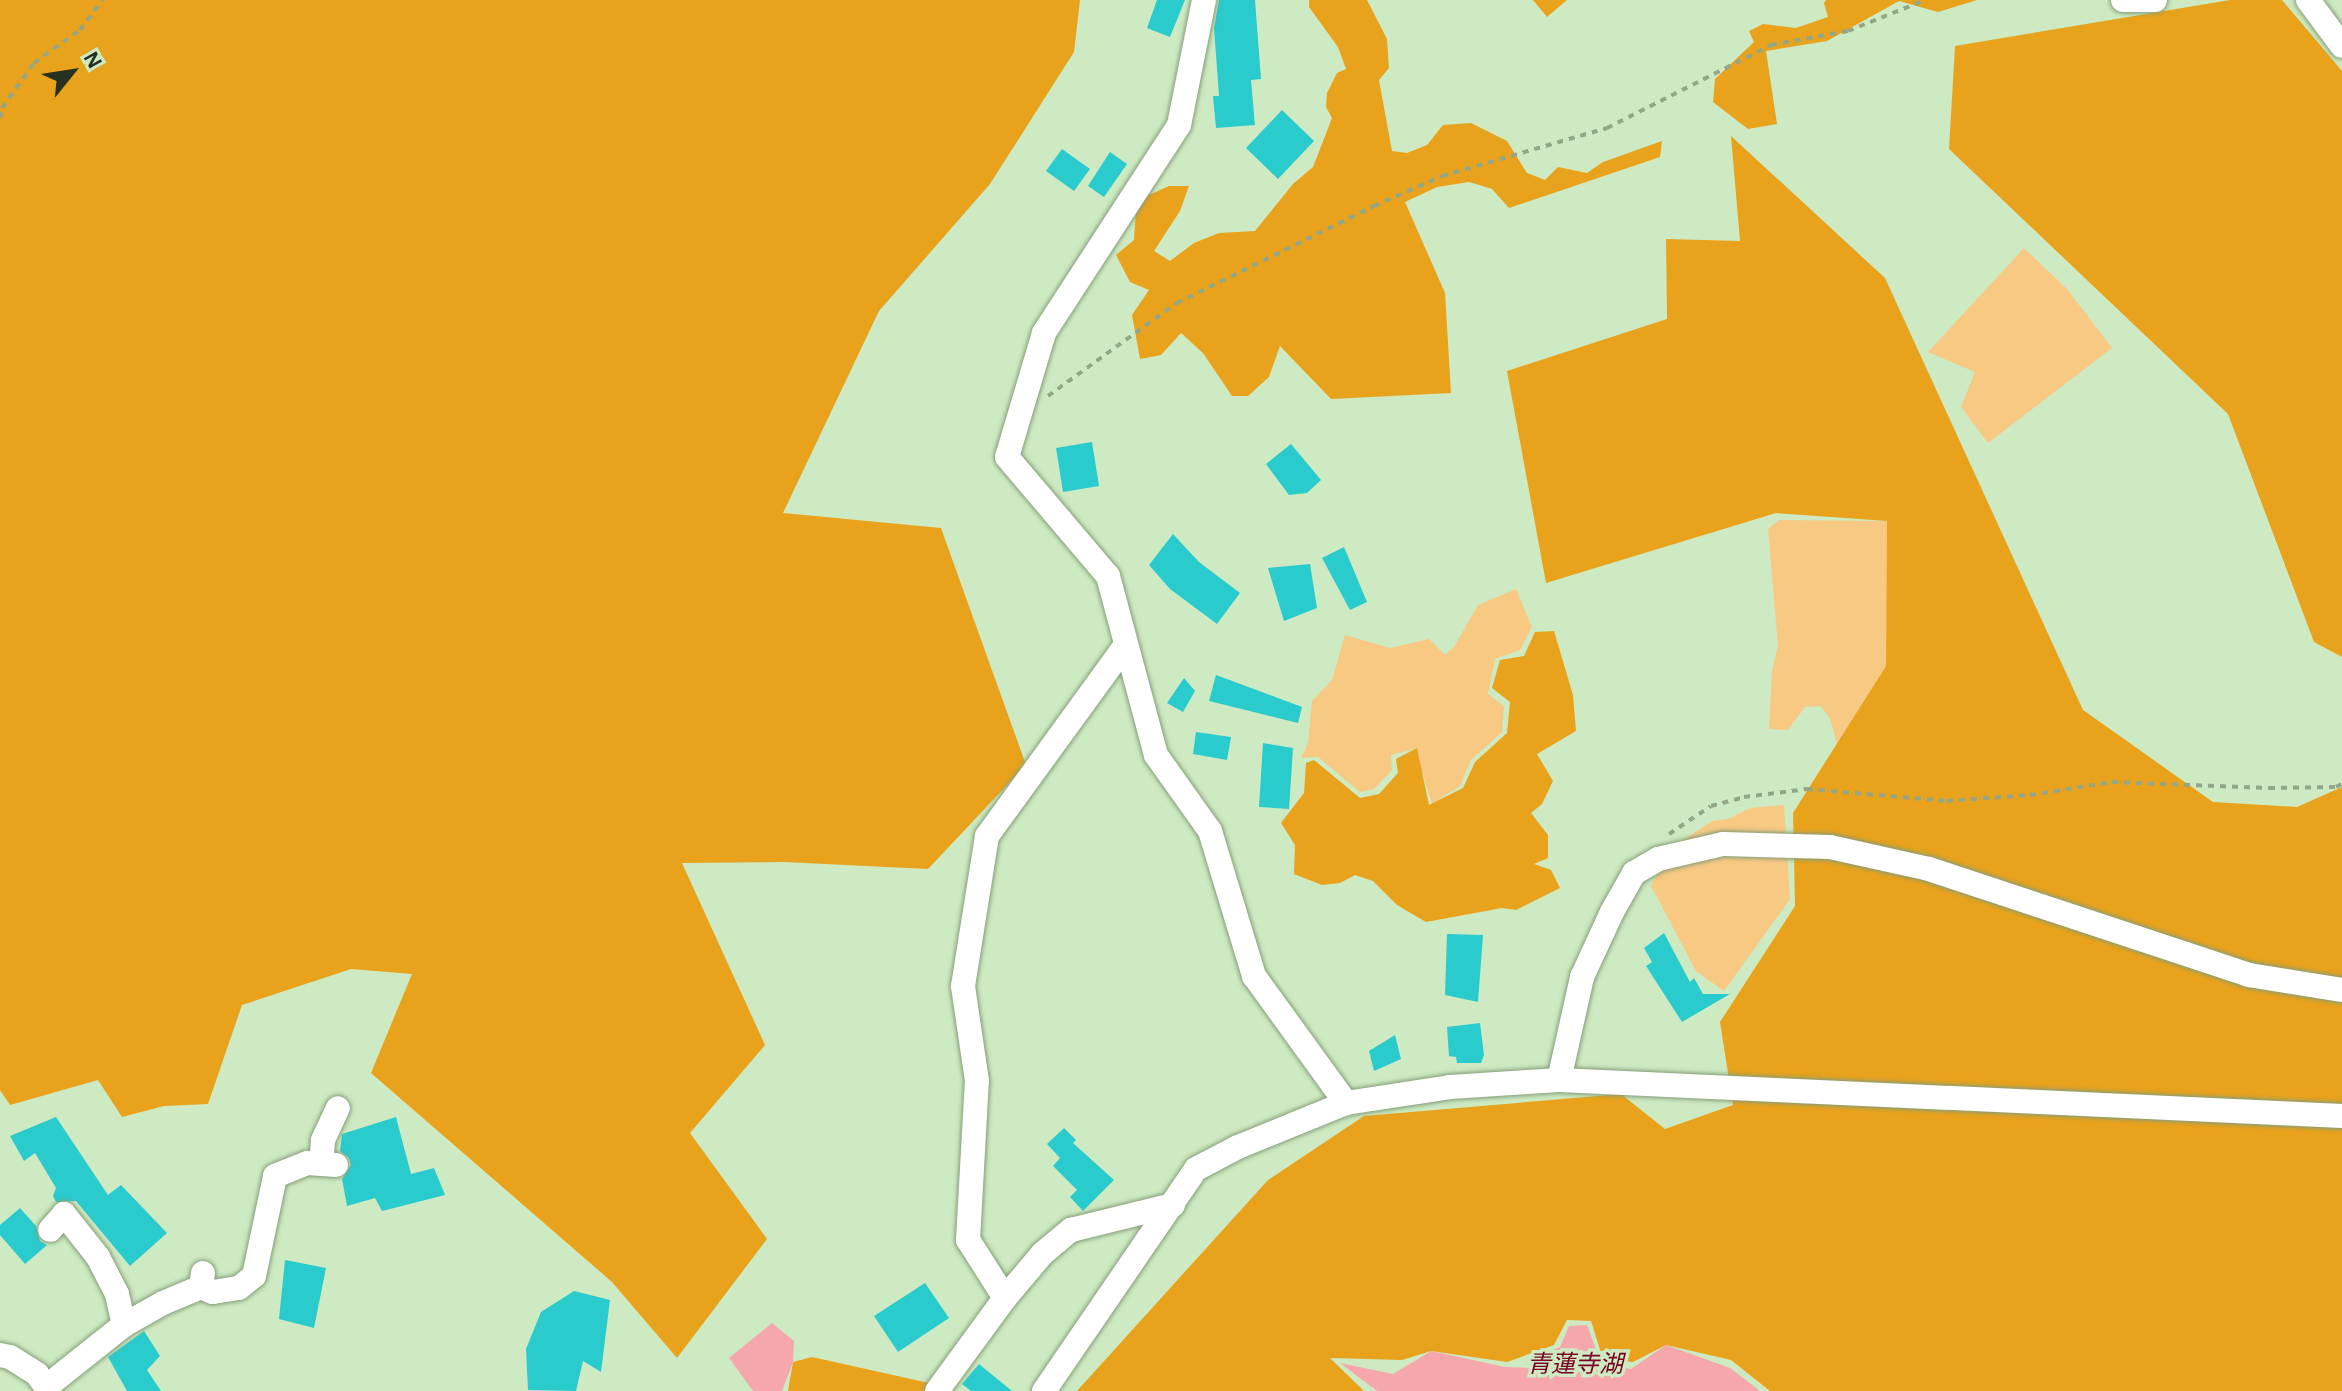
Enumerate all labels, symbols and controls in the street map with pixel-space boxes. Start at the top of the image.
north arrow [32,32,112,112]
text: N [79,48,106,72]
water label: 青蓮寺湖 [1527,1352,1623,1380]

